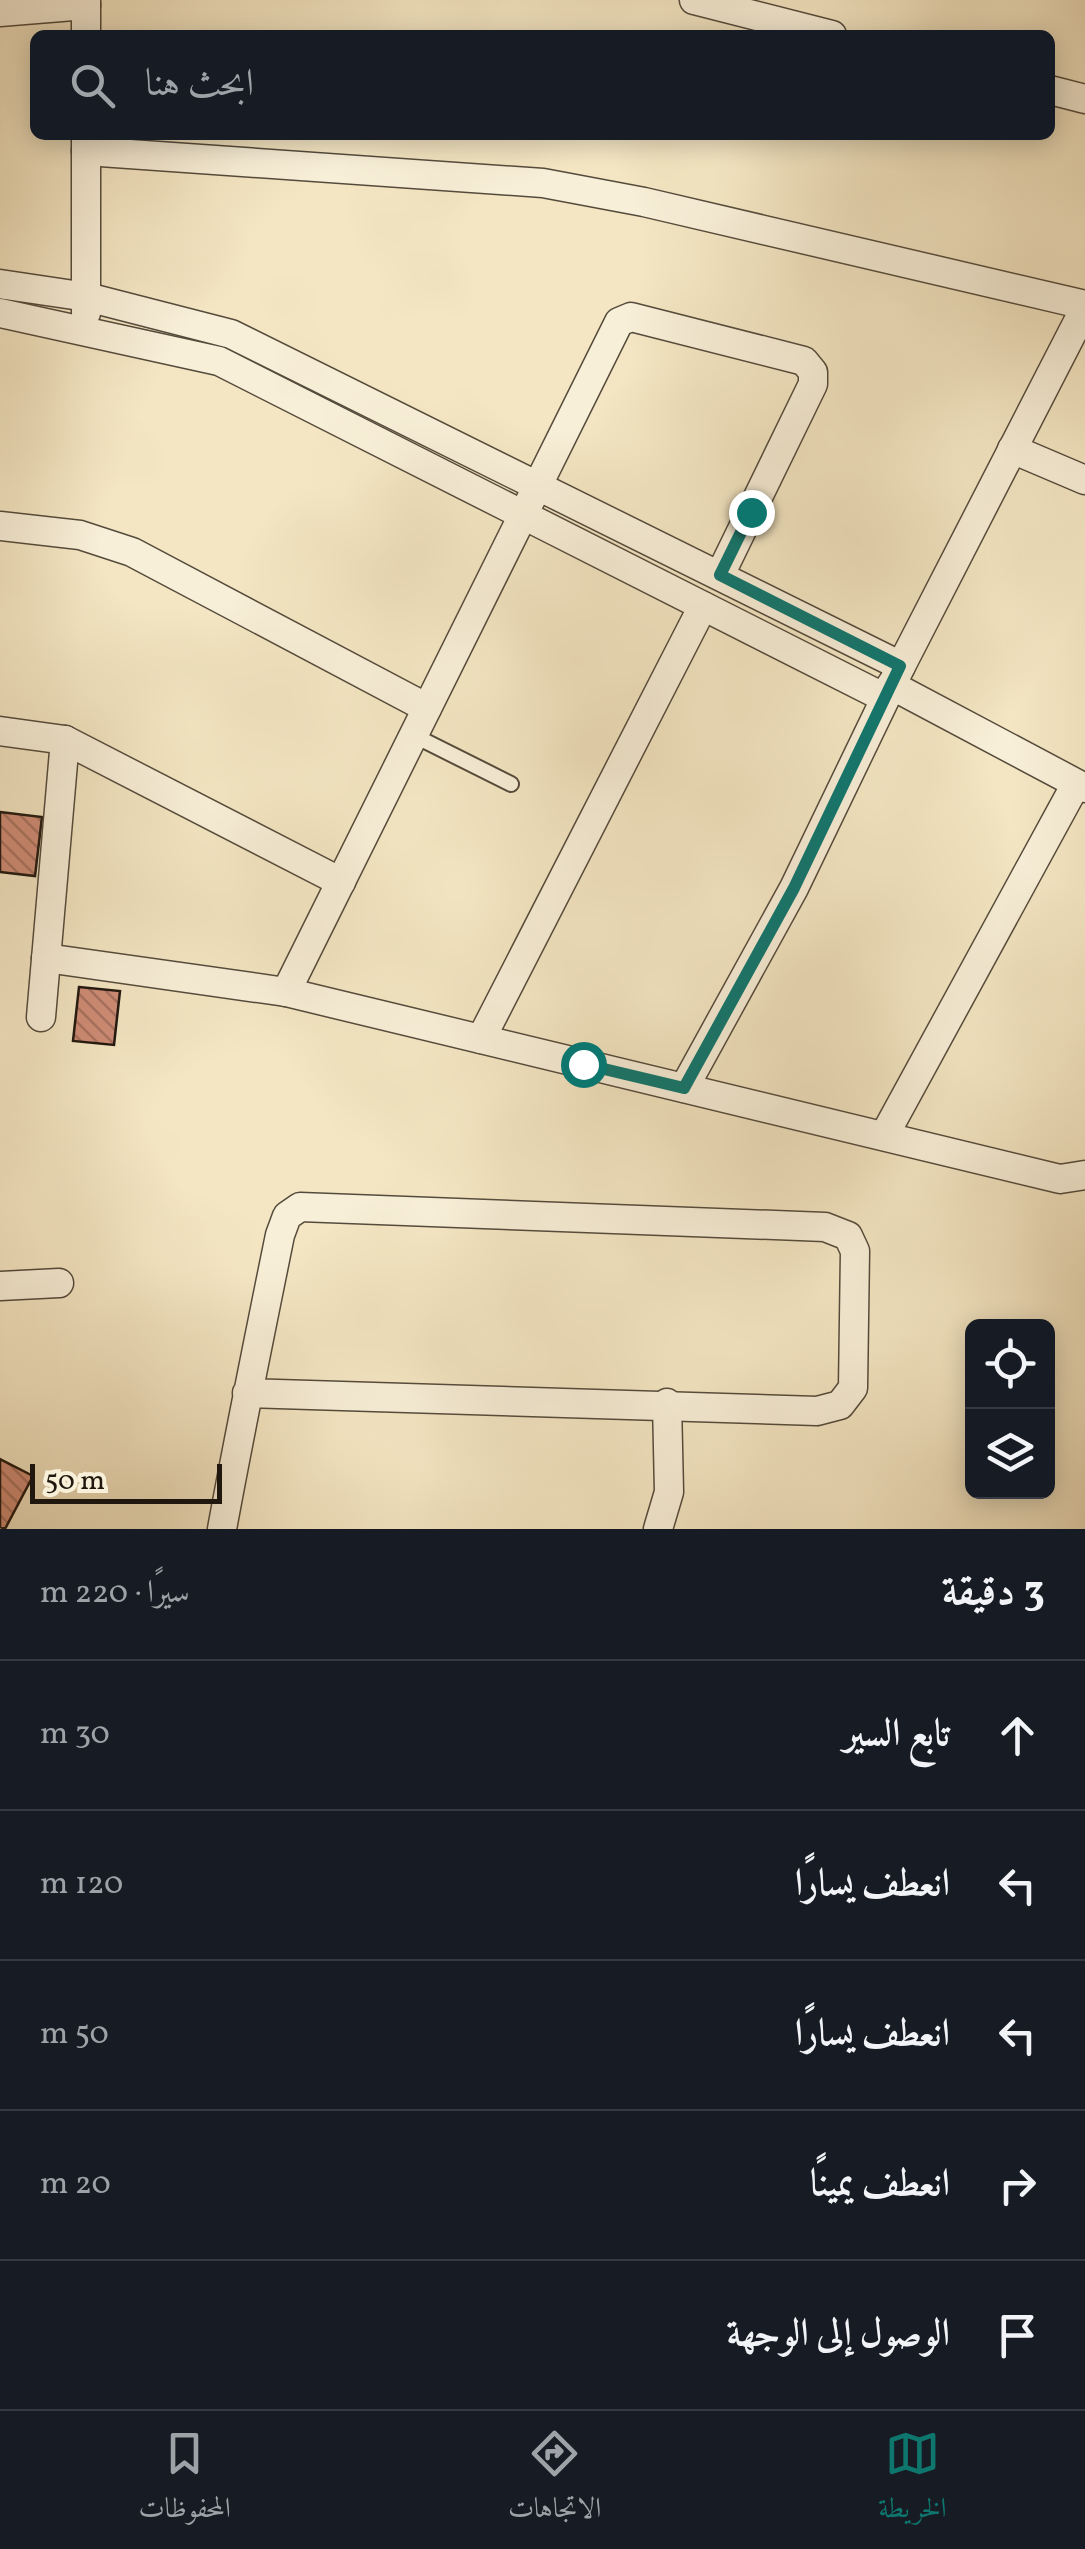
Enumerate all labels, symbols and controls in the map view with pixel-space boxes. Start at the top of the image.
search box [30,30,1055,140]
icon: search [65,58,120,113]
text: ابحث هنا [145,59,254,112]
route end [729,490,775,536]
route start [561,1042,607,1088]
map controls [965,1319,1055,1499]
button: locate [965,1319,1055,1409]
button: layers [965,1409,1055,1499]
scale bar [30,1459,222,1504]
text: 50 m [45,1462,105,1501]
text: 3 دقيقة [942,1564,1045,1623]
text: سيرًا · 220 m [40,1572,190,1616]
icon: ahead [990,1708,1045,1763]
text: تابع السير [843,1709,950,1762]
text: 30 m [40,1713,110,1757]
icon: left [990,1858,1045,1913]
text: انعطف يسارًا [795,1859,950,1912]
text: 120 m [40,1863,123,1907]
icon: left [990,2008,1045,2063]
text: انعطف يسارًا [795,2009,950,2062]
text: 50 m [40,2013,109,2057]
icon: right [990,2158,1045,2213]
text: انعطف يمينًا [810,2159,950,2212]
text: 20 m [40,2163,111,2207]
icon: arrive [990,2308,1045,2363]
text: الوصول إلى الوجهة [727,2309,950,2362]
tab: المحفوظات [139,2426,231,2535]
tab: الاتجاهات [508,2426,601,2535]
tab: الخريطة [878,2426,946,2535]

